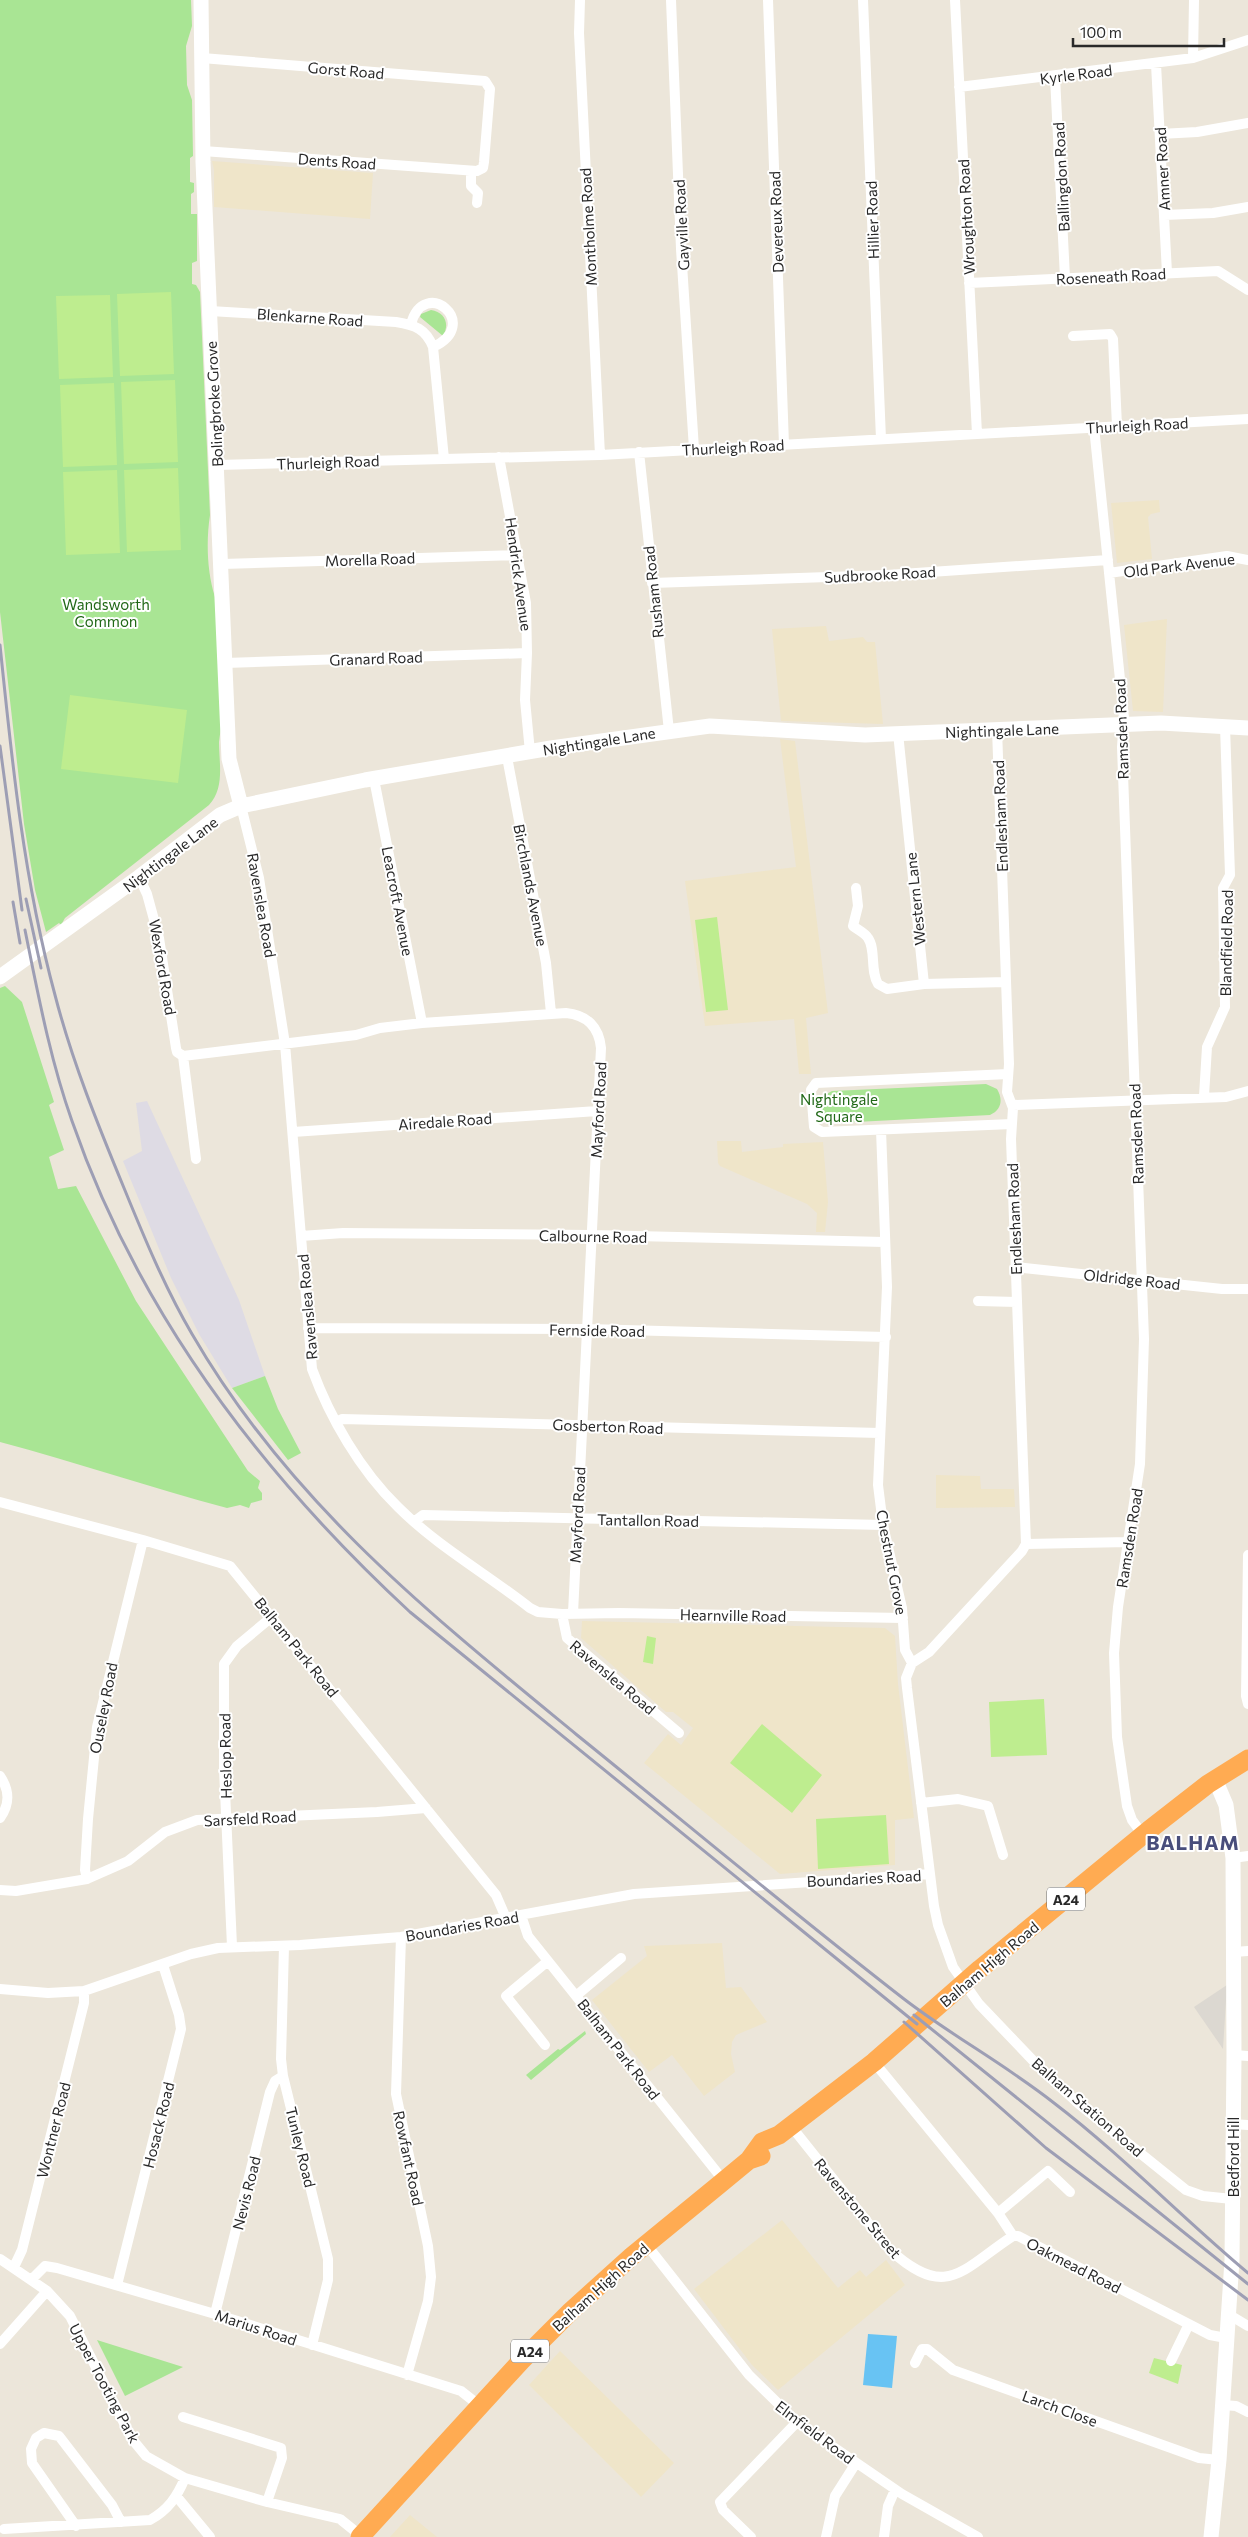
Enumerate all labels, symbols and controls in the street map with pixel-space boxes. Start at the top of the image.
scale bar [1073,15,1224,47]
text: 100 m [1080,23,1122,41]
street label: Gorst Road [307,58,385,82]
street label: Kyrle Road [1039,61,1113,87]
street label: Ballingdon Road [1049,122,1073,232]
street label: Amner Road [1151,127,1173,211]
street label: Dents Road [297,149,377,173]
street label: Wroughton Road [954,159,978,275]
street label: Montholme Road [576,167,600,287]
street label: Devereux Road [765,171,787,273]
street label: Gayville Road [670,179,692,271]
street label: Hillier Road [862,181,882,259]
street label: Roseneath Road [1056,264,1166,288]
street label: Blenkarne Road [256,304,364,330]
street label: Bolingbroke Grove [202,341,226,467]
street label: Thurleigh Road [1085,413,1189,437]
street label: Thurleigh Road [681,435,785,459]
street label: Thurleigh Road [276,451,380,473]
street label: Hendrick Avenue [502,516,536,632]
street label: Rusham Road [639,545,667,639]
street label: Morella Road [325,548,415,570]
street label: Old Park Avenue [1122,549,1236,581]
street label: Sudbrooke Road [824,562,936,586]
park label: Wandsworth Common [62,595,150,630]
street label: Granard Road [329,647,423,669]
street label: Ramsden Road [1110,678,1132,780]
street label: Nightingale Lane [945,719,1059,741]
street label: Nightingale Lane [541,723,657,759]
street label: Endlesham Road [989,760,1011,872]
street label: Nightingale Lane [119,812,221,895]
street label: Birchlands Avenue [510,822,552,948]
street label: Leacroft Avenue [379,845,417,957]
street label: Ravenslea Road [244,851,280,959]
street label: Western Lane [901,852,929,946]
street label: Blandfield Road [1216,890,1236,996]
street label: Wexford Road [146,918,180,1016]
street label: Mayford Road [586,1061,610,1159]
street label: Ramsden Road [1125,1083,1147,1185]
park label: Nightingale Square [800,1090,878,1125]
street label: Airedale Road [397,1109,493,1133]
street label: Endlesham Road [1003,1163,1025,1275]
street label: Calbourne Road [539,1226,647,1246]
street label: Ravenslea Road [293,1253,321,1361]
street label: Oldridge Road [1083,1265,1181,1293]
street label: Fernside Road [549,1320,645,1340]
street label: Gosberton Road [552,1415,664,1437]
street label: Mayford Road [565,1466,589,1564]
street label: Ramsden Road [1112,1487,1146,1589]
street label: Chestnut Grove [873,1508,911,1616]
street label: Tantallon Road [597,1510,699,1530]
street label: Balham Park Road [251,1594,343,1700]
street label: Hearnville Road [680,1605,786,1625]
street label: Ravenslea Road [567,1636,659,1718]
street label: Ouseley Road [85,1661,121,1755]
street label: Heslop Road [215,1713,235,1799]
street label: Sarsfeld Road [203,1807,297,1829]
district label: BALHAM [1146,1830,1240,1854]
street label: Boundaries Road [806,1866,922,1890]
road number: A24 [1047,1888,1085,1910]
street label: Boundaries Road [404,1907,520,1945]
street label: Balham High Road [936,1917,1042,2011]
street label: Balham Park Road [574,1995,664,2103]
street label: Balham Station Road [1029,2054,1147,2160]
street label: Wontner Road [32,2080,74,2180]
street label: Hosack Road [139,2080,177,2170]
street label: Tunley Road [282,2105,320,2189]
street label: Rowfant Road [390,2109,428,2207]
street label: Bedford Hill [1224,2117,1242,2197]
street label: Nevis Road [228,2154,264,2232]
street label: Ravenstone Street [811,2154,905,2262]
street label: Oakmead Road [1024,2233,1124,2297]
street label: Balham High Road [548,2239,652,2335]
street label: Marius Road [213,2305,299,2349]
street label: Upper Tooting Park [66,2320,144,2446]
road number: A24 [511,2340,549,2362]
street label: Larch Close [1020,2386,1100,2430]
street label: Elmfield Road [772,2397,858,2467]

